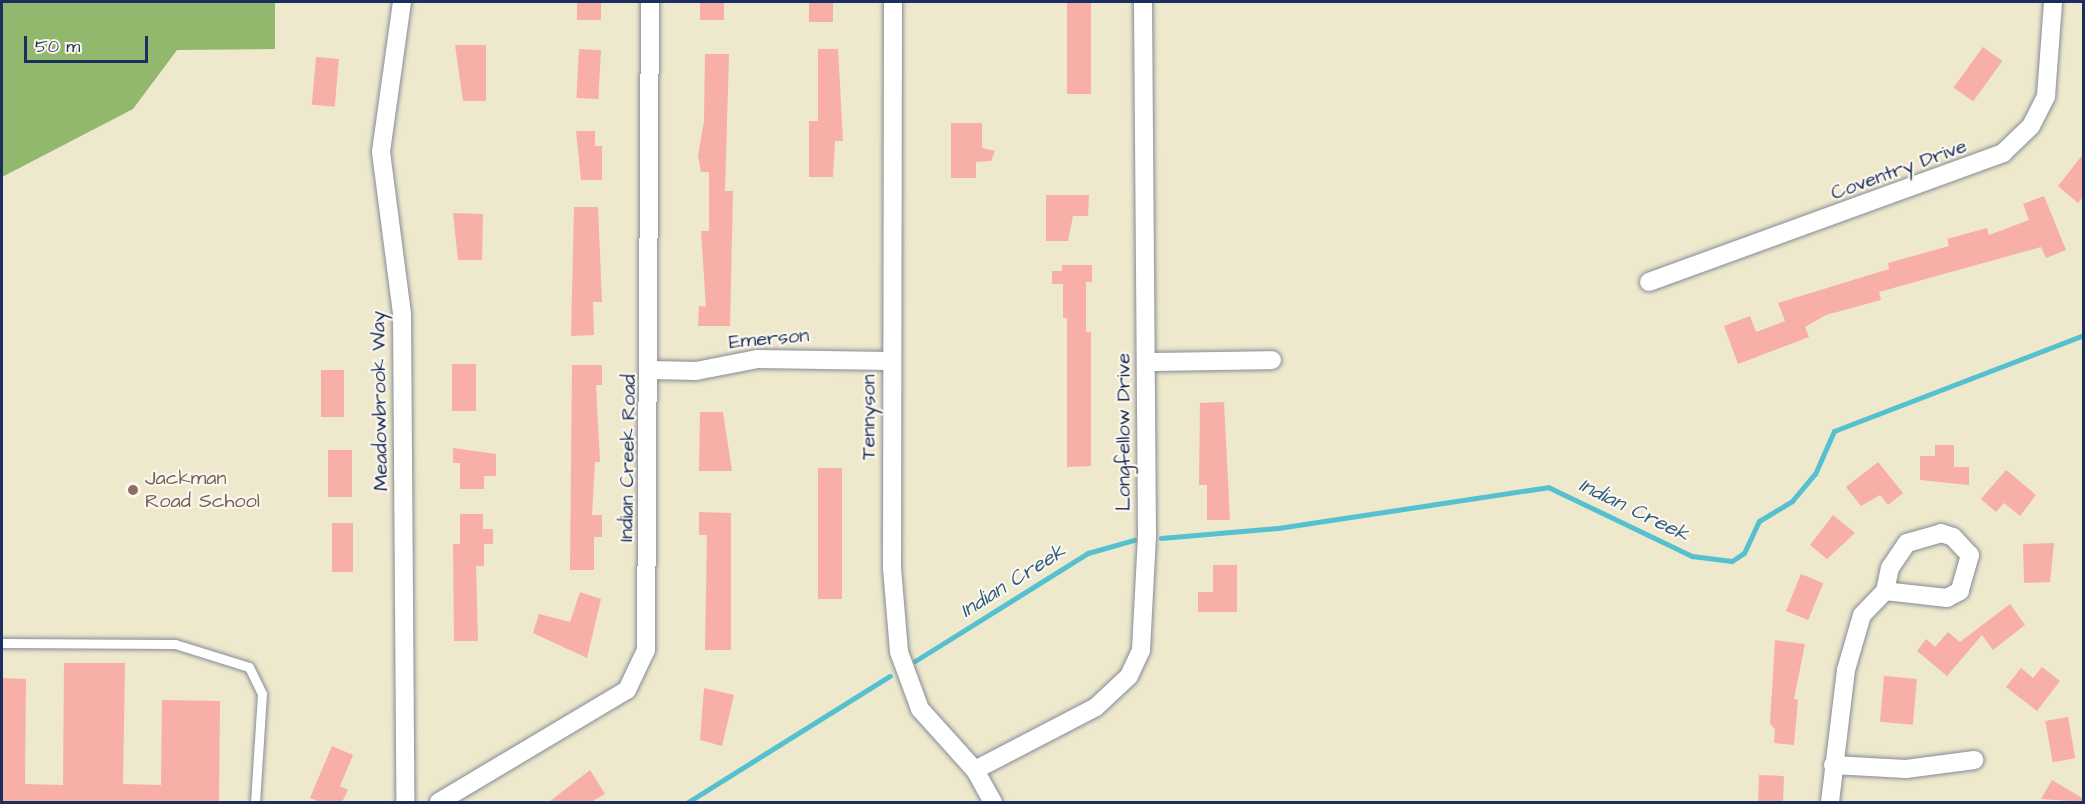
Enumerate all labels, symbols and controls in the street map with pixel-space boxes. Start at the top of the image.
scale bar [27,24,152,62]
text: 50 m [35,34,80,59]
street label: Coventry Drive [1828,134,1970,206]
street label: Meadowbrook Way [366,311,394,491]
street label: Emerson [728,324,810,354]
street label: Longfellow Drive [1112,353,1136,511]
street label: Indian Creek Road [615,374,641,542]
street label: Tennyson [857,374,881,460]
place label: Jackman Road School [145,466,260,513]
water label: Indian Creek [1575,473,1693,547]
marker: Jackman Road School [126,483,140,497]
water label: Indian Creek [956,539,1070,623]

